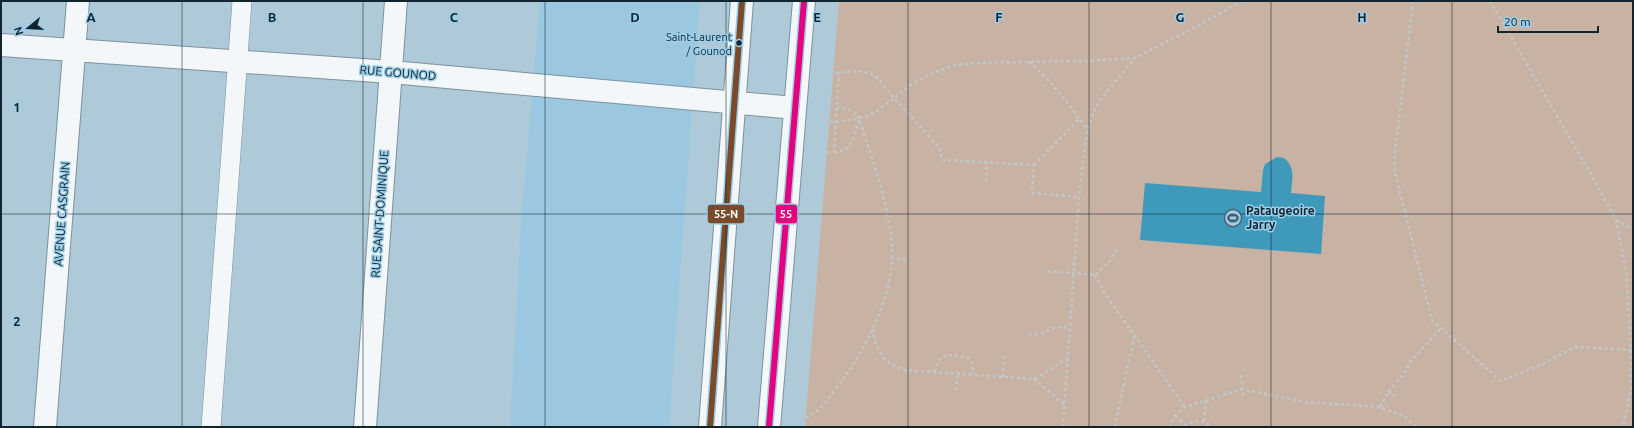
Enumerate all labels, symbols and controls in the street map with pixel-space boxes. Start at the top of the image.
north arrow [8,8,48,48]
scale bar [1498,8,1598,34]
text: A [86,10,96,24]
text: B [268,10,277,24]
text: C [450,10,459,24]
text: D [630,10,640,24]
text: E [813,10,821,24]
text: F [995,10,1003,24]
text: G [1176,10,1185,24]
text: H [1357,10,1367,24]
text: 20 m [1504,15,1531,28]
text: N [12,25,25,37]
place label: Saint-Laurent / Gounod [666,31,733,57]
marker: Saint-Laurent / Gounod [734,38,744,48]
street label: RUE GOUNOD [359,63,437,82]
text: 1 [13,100,21,114]
street label: RUE SAINT-DOMINIQUE [369,150,390,278]
street label: AVENUE CASGRAIN [51,161,72,267]
line badge: 55-N [707,204,745,224]
line badge: 55 [775,204,798,224]
place label: Pataugeoire Jarry [1246,204,1315,231]
text: 55-N [714,208,738,220]
text: 55 [780,208,792,220]
sports icon: Pataugeoire Jarry [1223,208,1243,228]
text: 2 [13,314,21,328]

